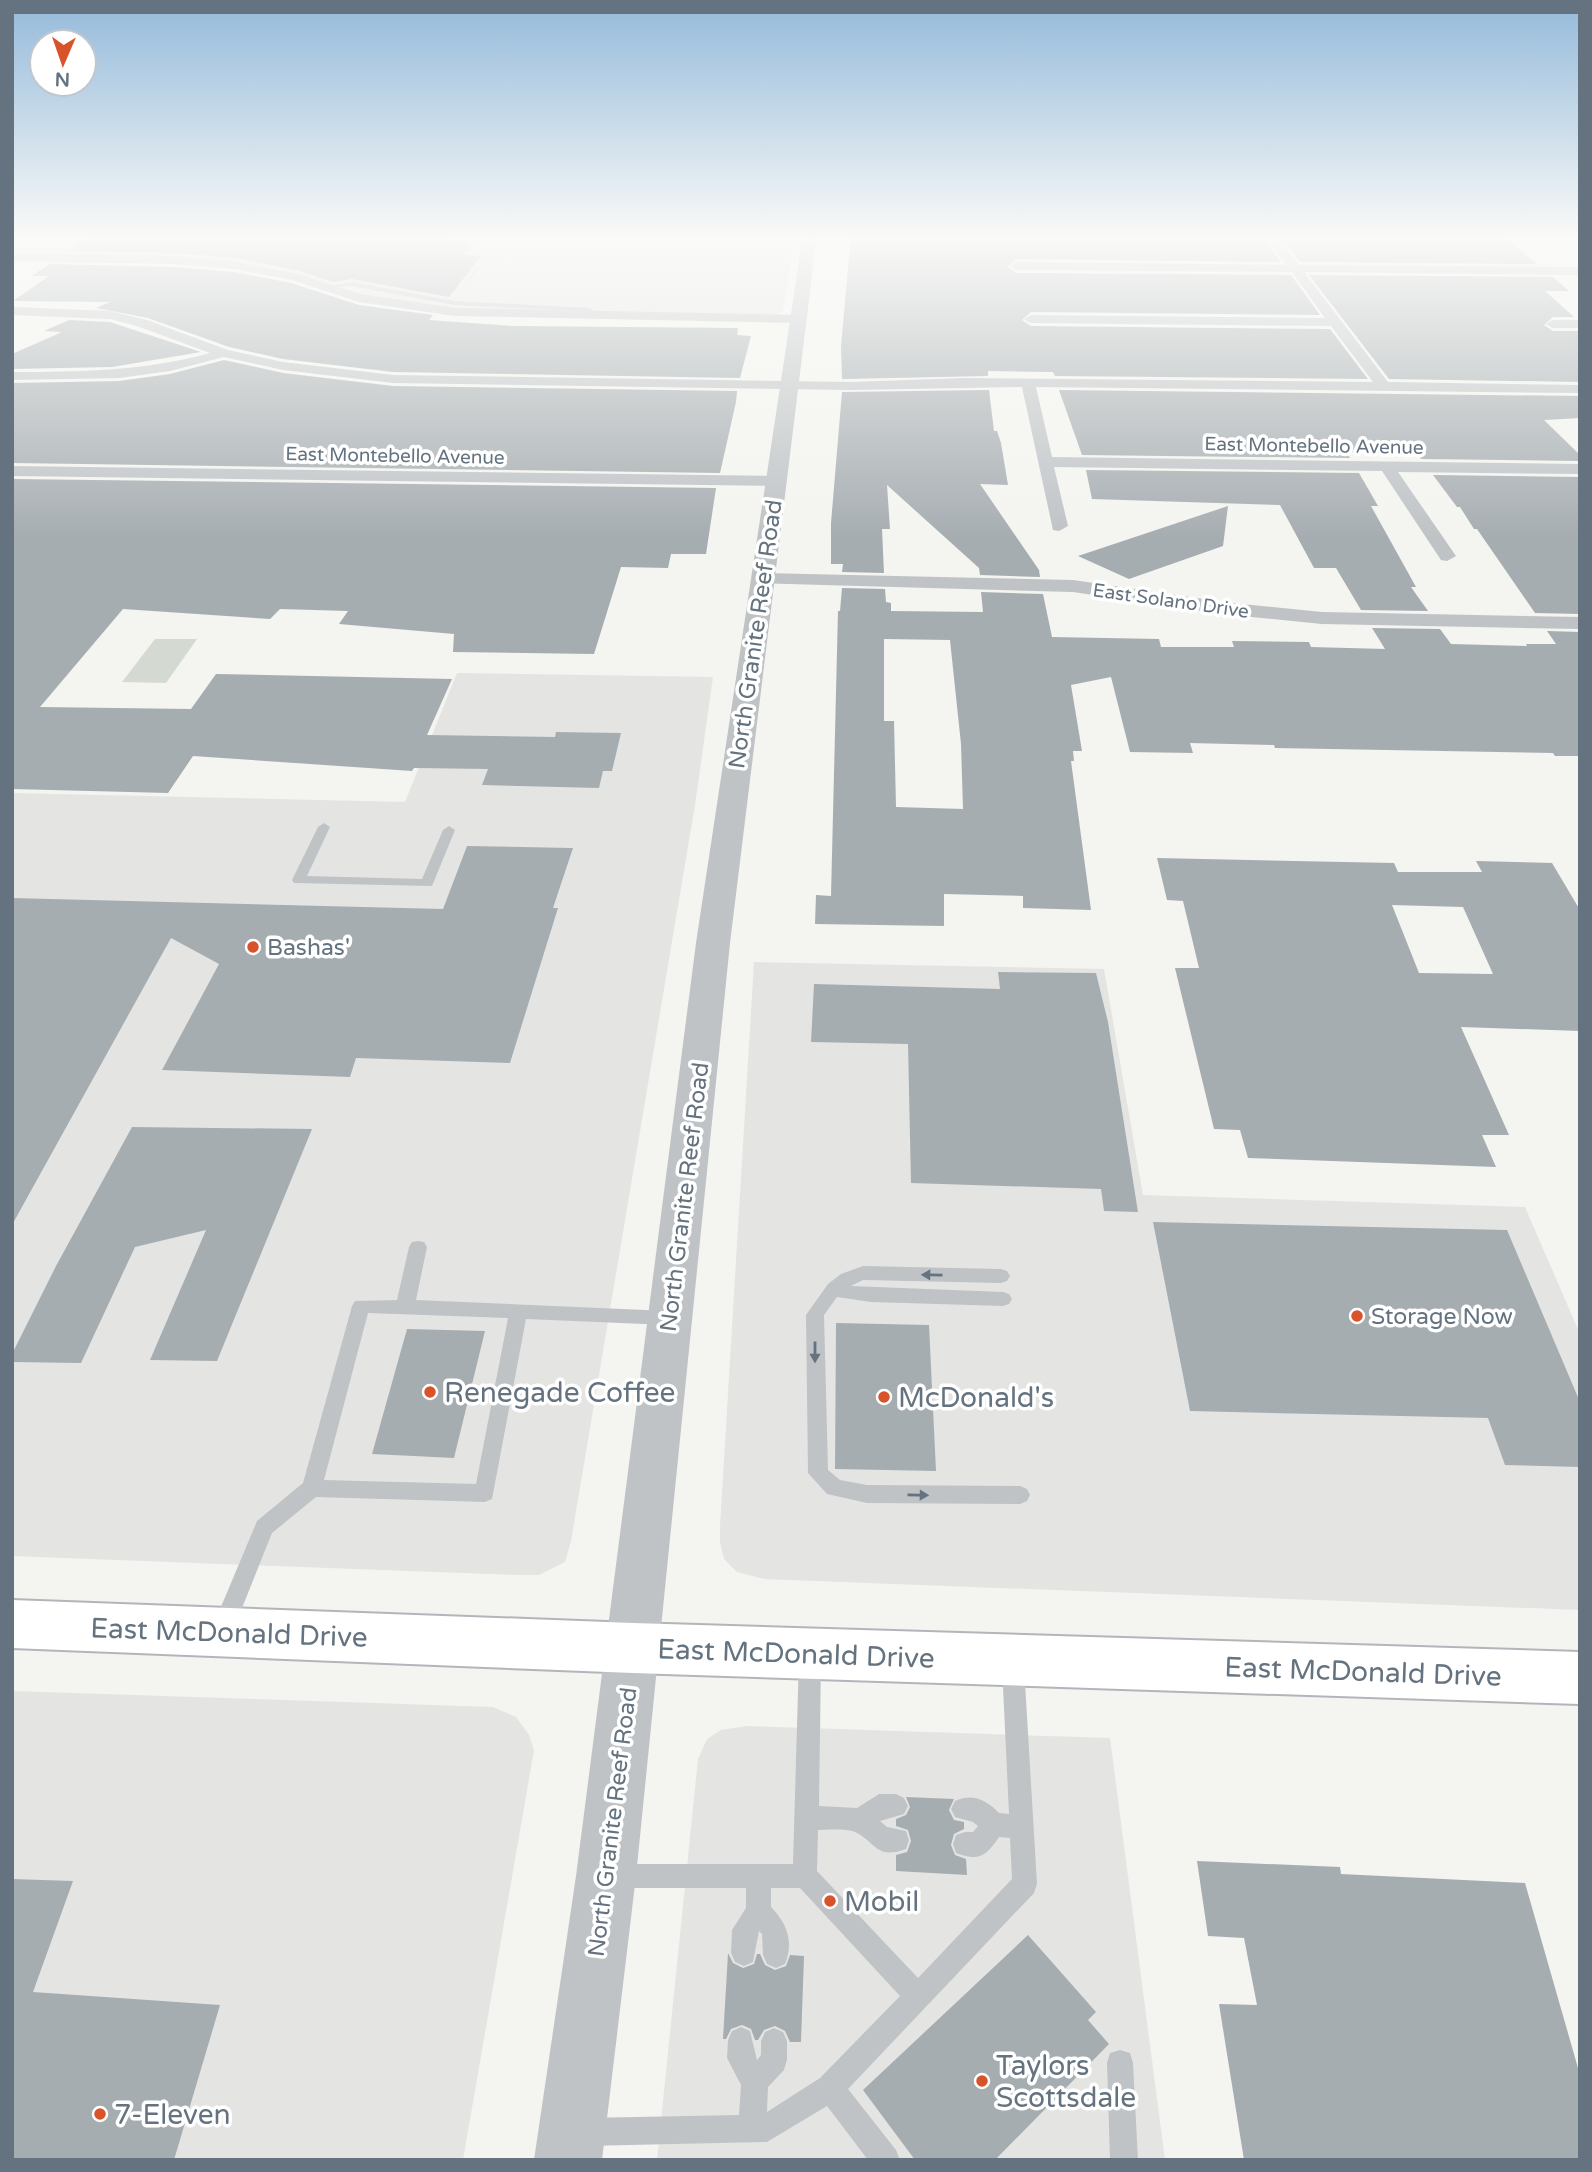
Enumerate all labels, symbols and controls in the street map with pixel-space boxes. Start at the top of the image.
north arrow [28,28,98,98]
text: N [54,68,70,90]
street label: East Montebello Avenue [1204,433,1424,459]
street label: East Montebello Avenue [285,443,505,469]
street label: North Granite Reef Road [723,498,789,770]
street label: East Solano Drive [1091,579,1250,623]
place label: Bashas' [267,934,350,962]
marker: Bashas' [245,939,261,955]
street label: North Granite Reef Road [655,1061,715,1333]
one-way arrow [921,1269,943,1280]
place label: Storage Now [1371,1303,1513,1331]
marker: Storage Now [1349,1308,1365,1324]
one-way arrow [809,1341,821,1363]
place label: Renegade Coffee [444,1376,675,1410]
place label: McDonald's [898,1381,1054,1415]
marker: Renegade Coffee [422,1384,438,1400]
marker: McDonald's [876,1389,892,1405]
one-way arrow [907,1490,929,1501]
street label: East McDonald Drive [90,1611,368,1655]
street label: East McDonald Drive [657,1632,935,1676]
street label: East McDonald Drive [1224,1650,1502,1694]
street label: North Granite Reef Road [583,1686,643,1958]
place label: Mobil [844,1885,919,1919]
marker: Mobil [822,1893,838,1909]
place label: Taylors Scottsdale [996,2049,1136,2115]
marker: Taylors Scottsdale [974,2073,990,2089]
place label: 7-Eleven [114,2098,231,2132]
marker: 7-Eleven [92,2106,108,2122]

